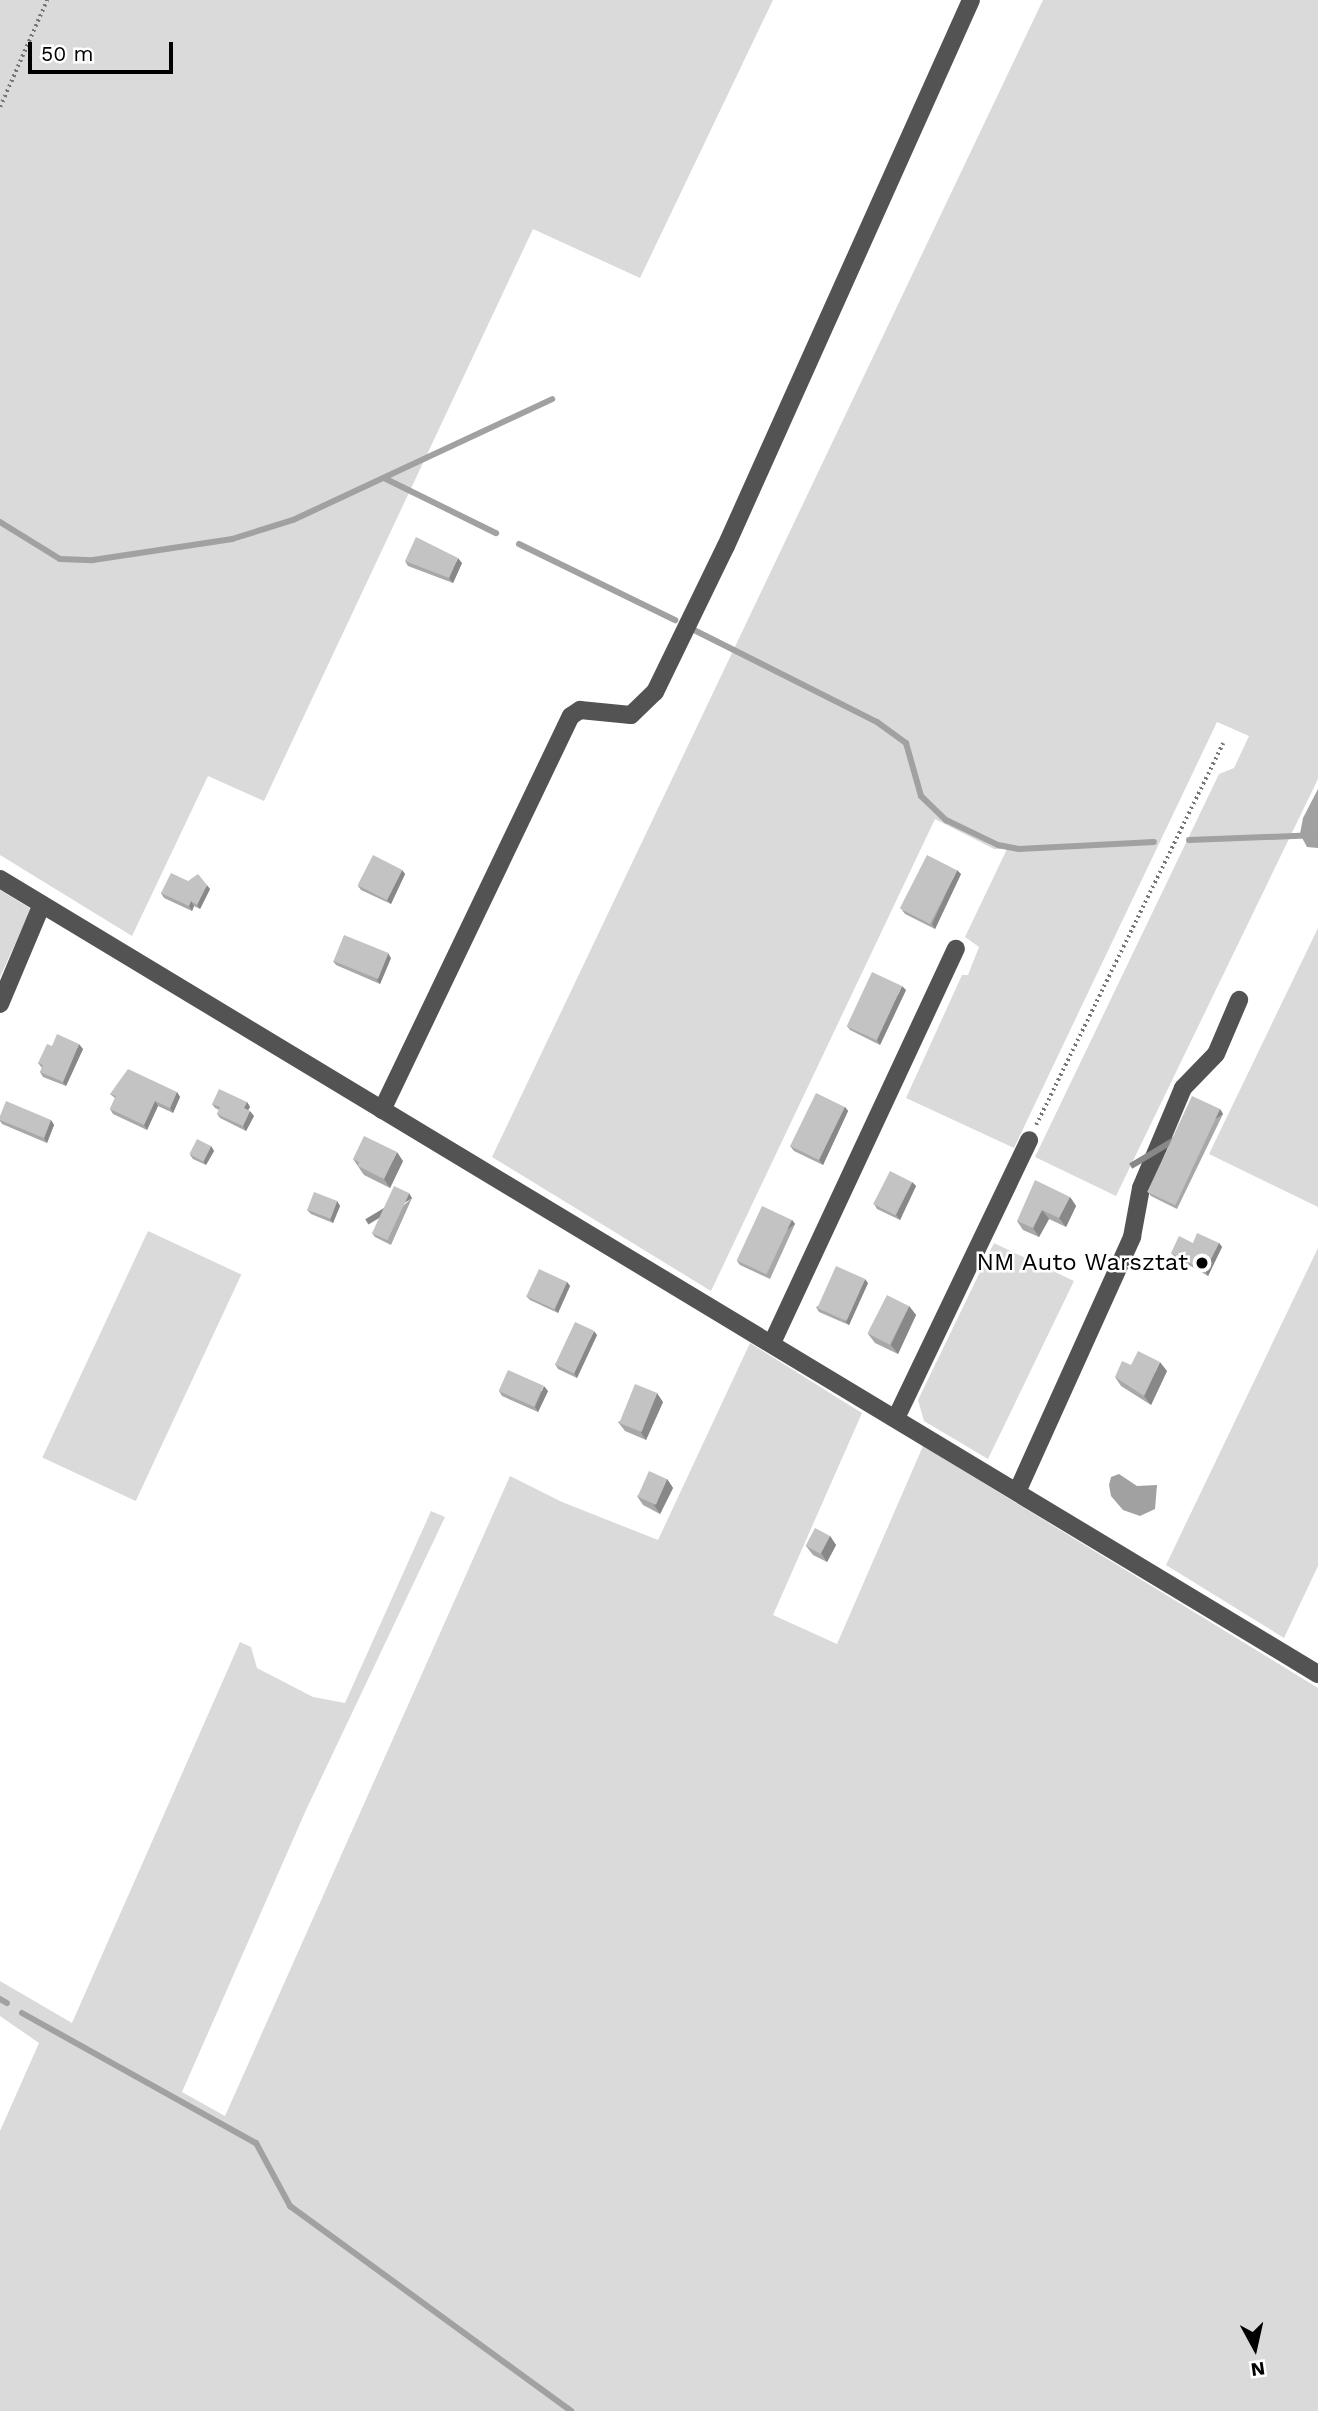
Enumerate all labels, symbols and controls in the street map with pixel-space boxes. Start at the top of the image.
scale bar [32,28,177,72]
text: 50 m [41,41,93,66]
place label: NM Auto Warsztat [975,1249,1188,1277]
marker: NM Auto Warsztat [1194,1255,1210,1271]
north arrow [1220,2313,1290,2383]
text: N [1249,2357,1267,2382]

